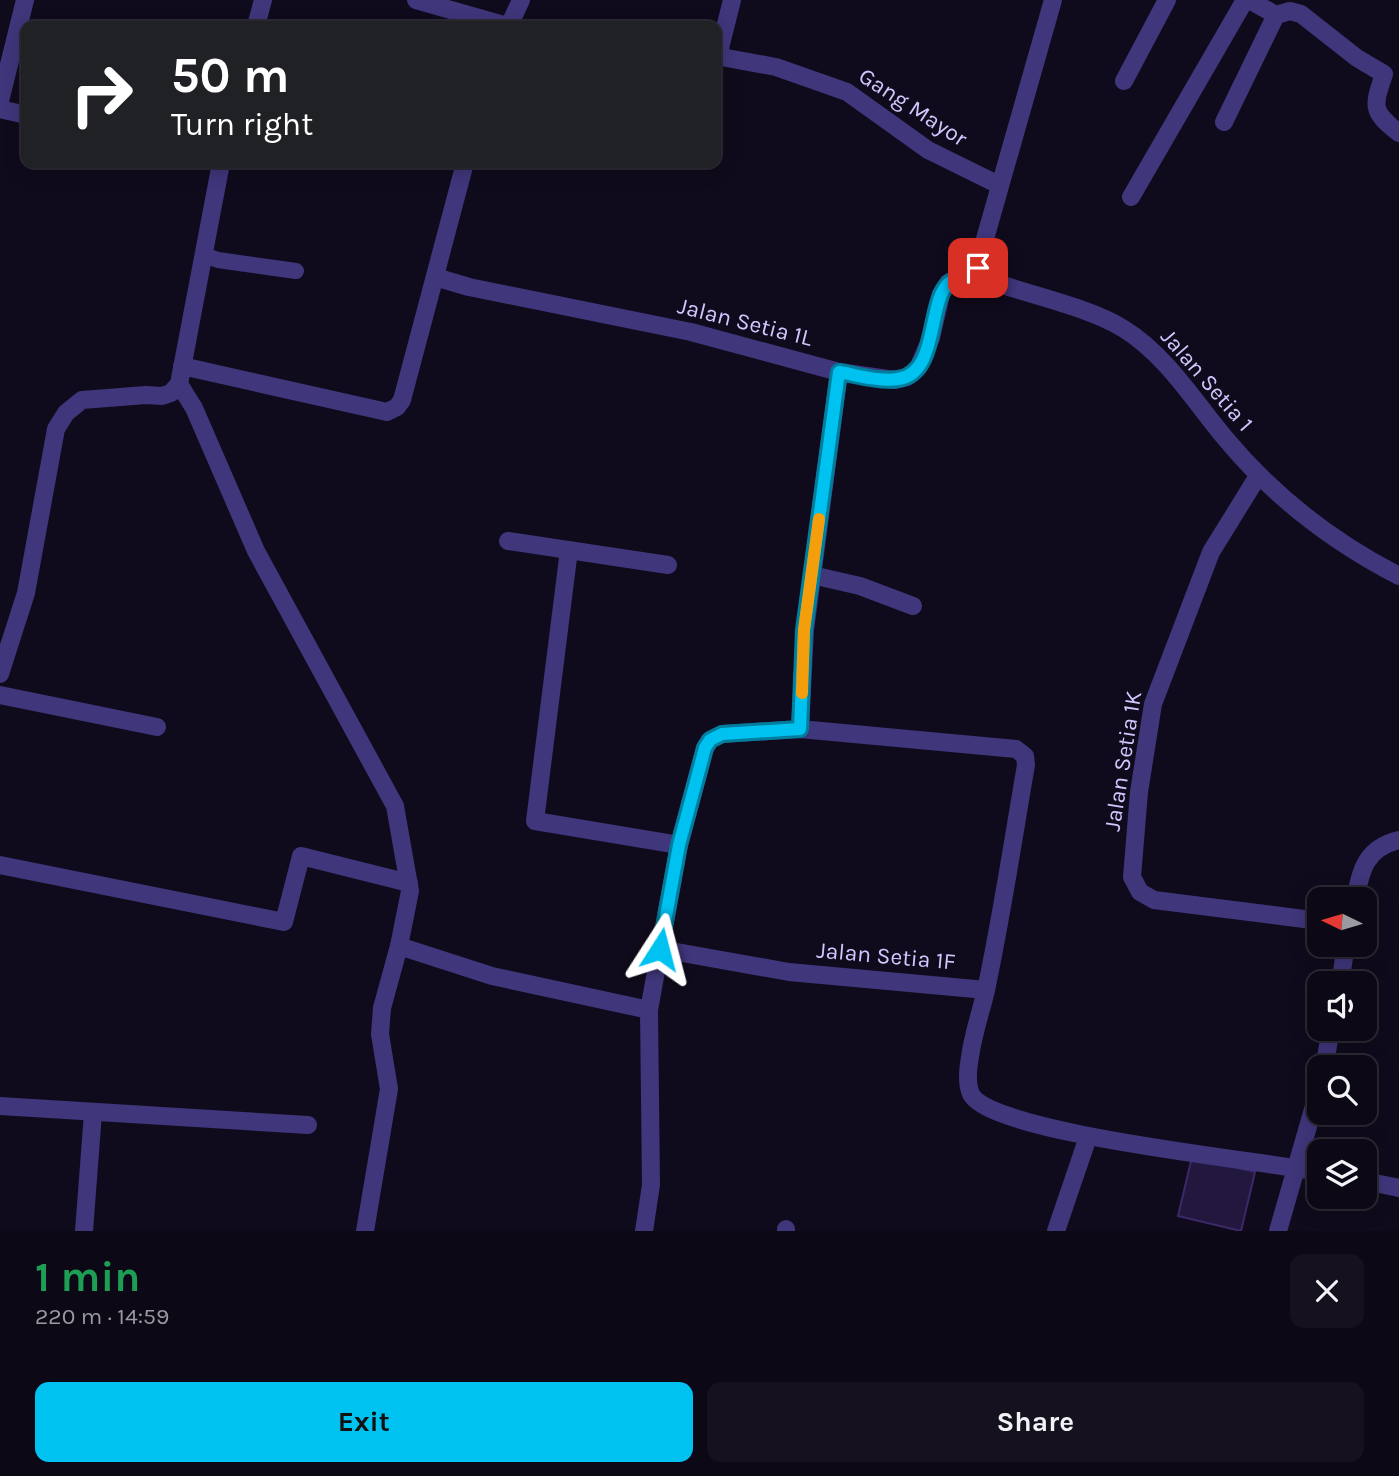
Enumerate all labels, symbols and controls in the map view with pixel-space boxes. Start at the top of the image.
text: 50 m [171,47,289,104]
icon: right [56,49,147,140]
street label: Gang Mayor [854,62,973,152]
text: Turn right [171,106,313,143]
pin [948,238,1008,298]
icon: arrive [959,249,997,287]
street label: Jalan Setia 1L [675,292,815,352]
street label: Jalan Setia 1 [1155,323,1259,437]
street label: Jalan Setia 1K [1099,689,1147,833]
north arrow [1307,887,1377,957]
map controls [1307,887,1377,1209]
position arrow [623,912,697,986]
street label: Jalan Setia 1F [815,936,957,976]
button: sound [1307,971,1377,1041]
button: search [1307,1055,1377,1125]
button: layers [1307,1139,1377,1209]
text: 1 min [35,1252,140,1302]
button: close [1290,1254,1364,1328]
text: 220 m · 14:59 [35,1303,169,1330]
button: Exit [35,1382,693,1462]
button: Share [707,1382,1364,1462]

